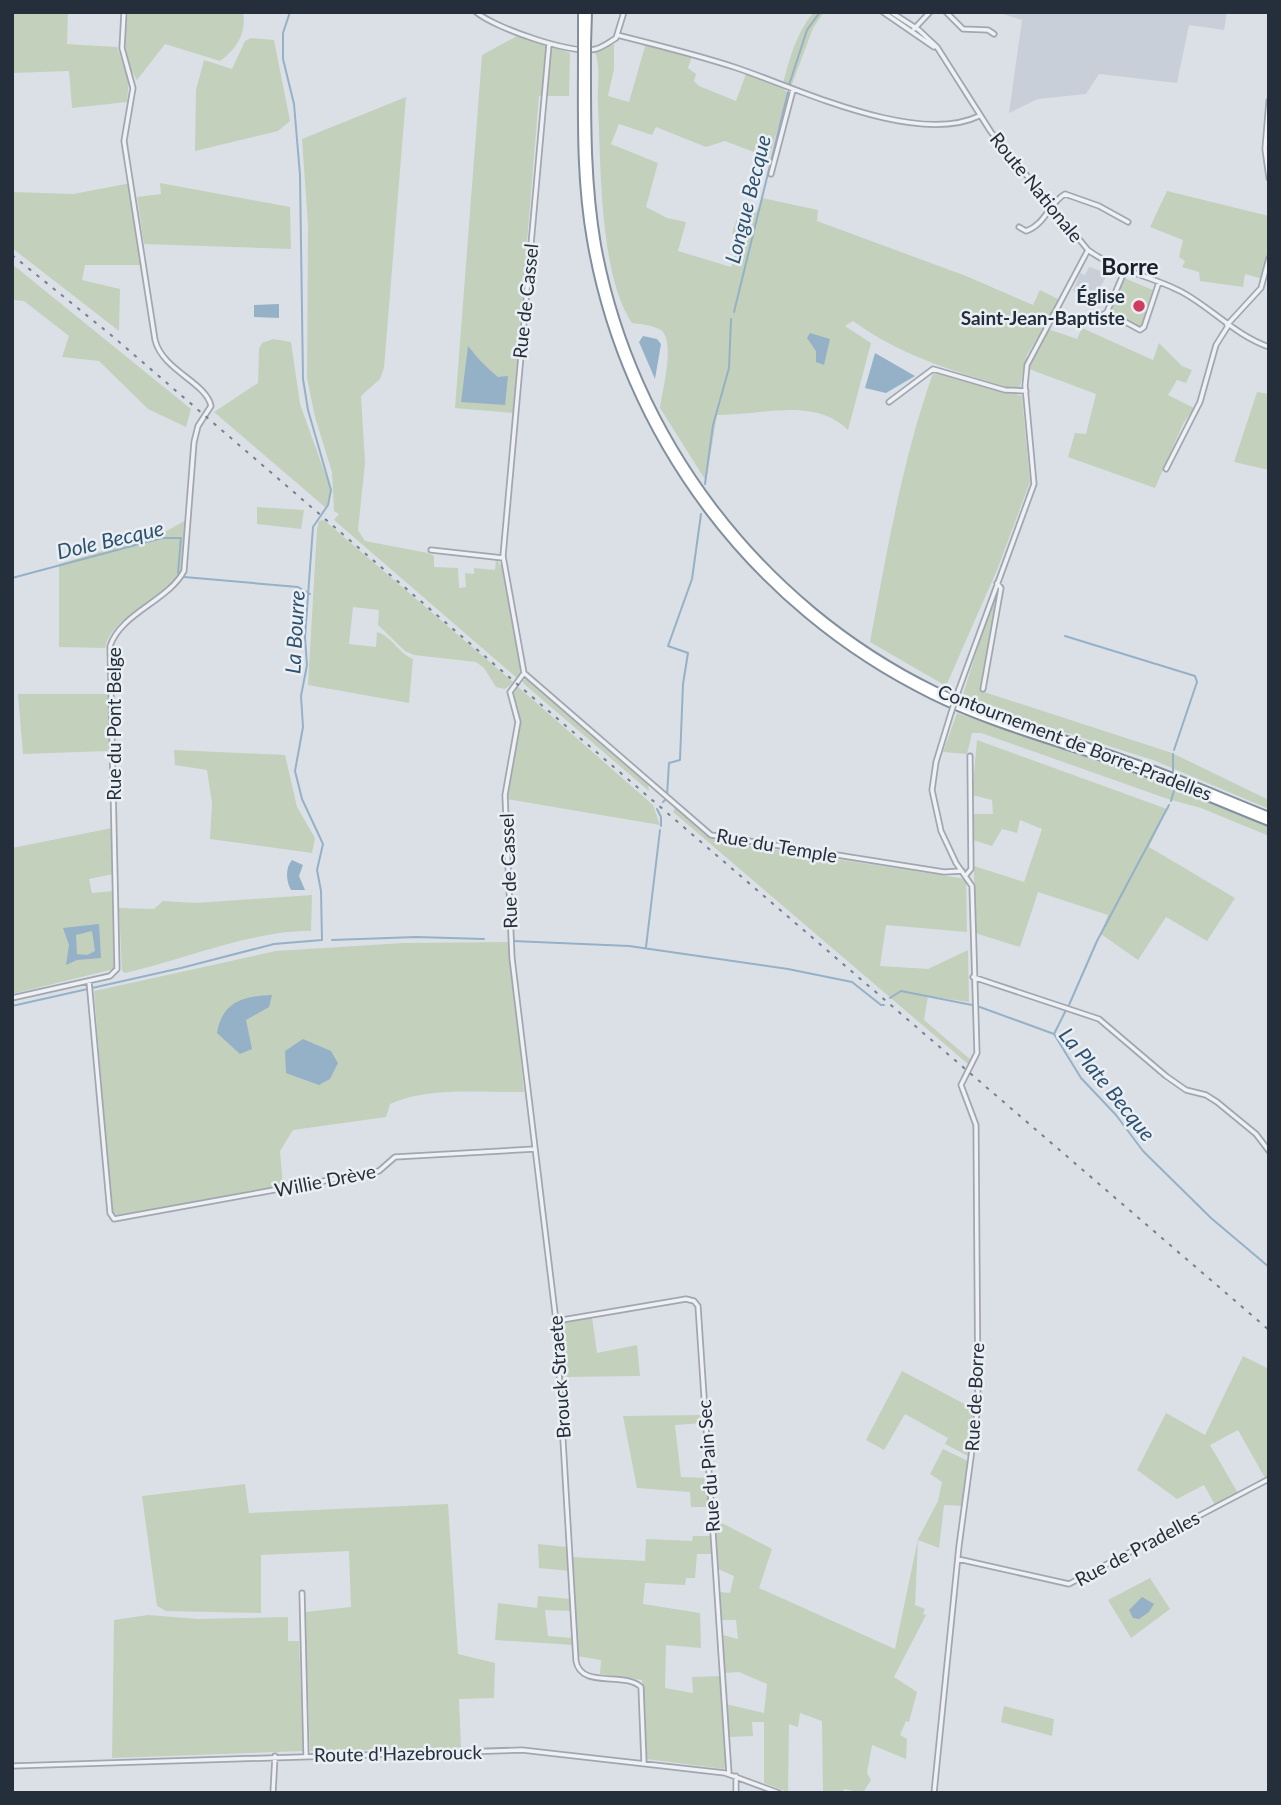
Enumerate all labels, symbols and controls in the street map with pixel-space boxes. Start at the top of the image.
street label: Route Nationale [986,127,1088,247]
water label: Longue Becque [719,132,775,266]
street label: Rue de Cassel [508,242,542,360]
district label: Borre [1101,252,1159,280]
place label: Église Saint-Jean-Baptiste [961,284,1125,329]
marker: Église Saint-Jean-Baptiste [1131,298,1147,314]
water label: Dole Becque [54,515,166,563]
water label: La Bourre [279,589,309,675]
street label: Rue du Pont Belge [102,647,125,801]
street label: Contournement de Borre-Pradelles [935,679,1215,805]
street label: Rue de Cassel [494,813,522,929]
street label: Rue du Temple [715,823,839,867]
water label: La Plate Becque [1055,1022,1161,1146]
street label: Willie Drève [272,1159,378,1201]
street label: Brouck Straete [543,1315,575,1439]
street label: Rue de Borre [960,1342,988,1452]
street label: Rue du Pain Sec [692,1399,724,1533]
street label: Rue de Pradelles [1071,1505,1203,1591]
street label: Route d'Hazebrouck [314,1740,483,1766]

